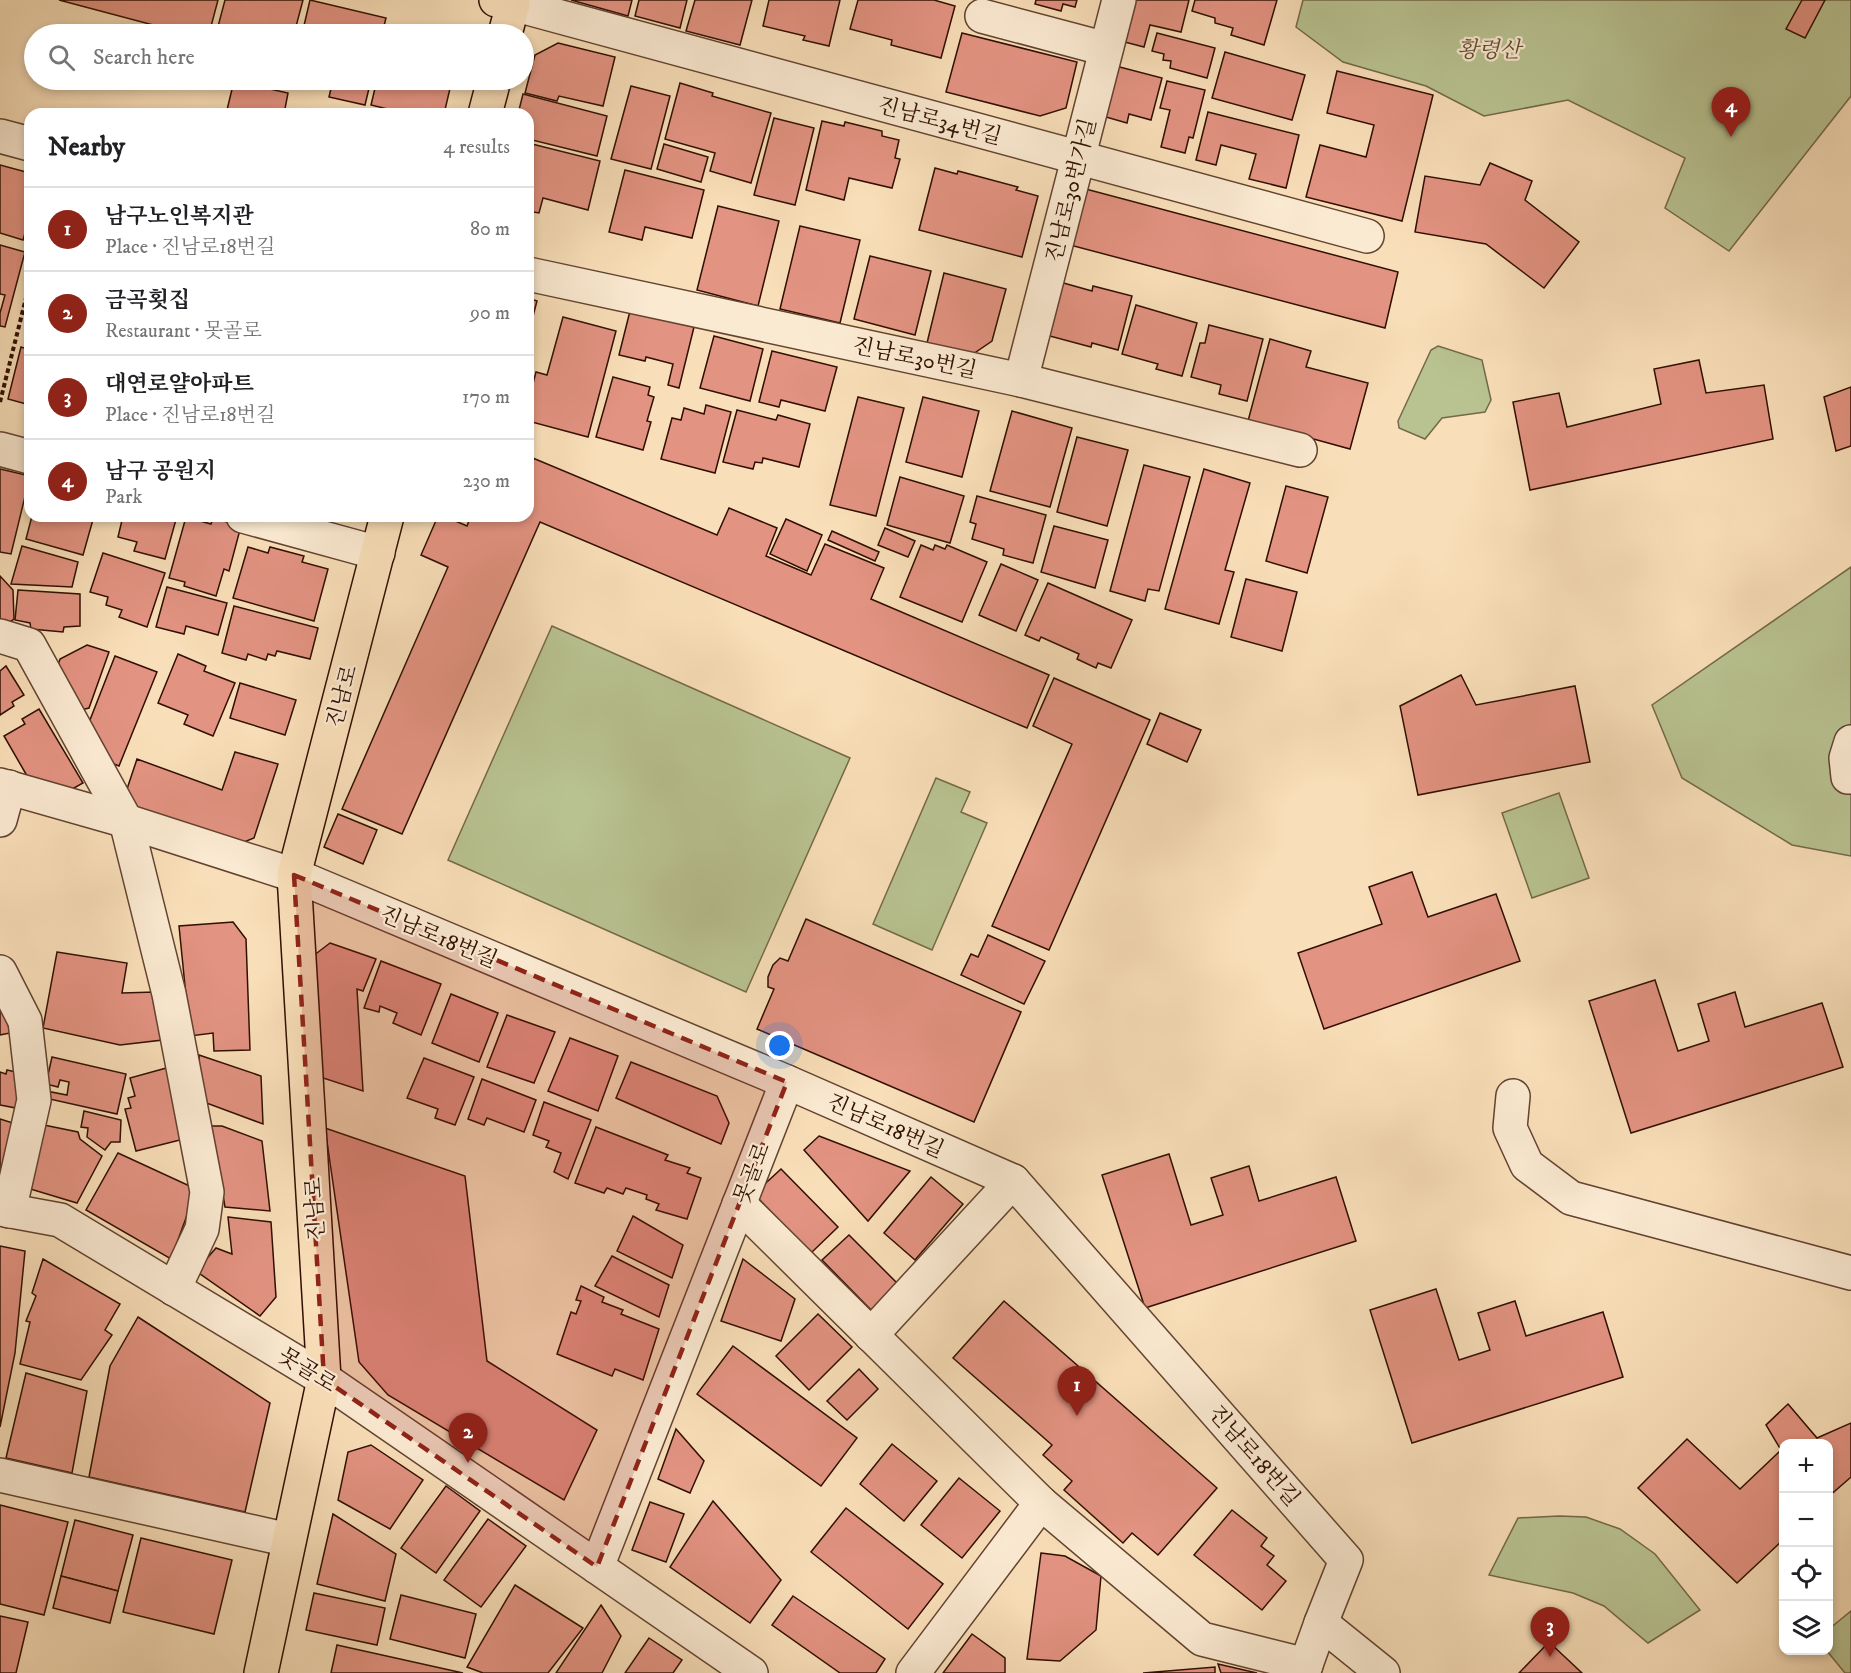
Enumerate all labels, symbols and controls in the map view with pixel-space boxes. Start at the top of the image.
search box [24,24,534,90]
park label: 황령산 [1457,37,1524,64]
icon: search [45,41,78,74]
text: Search here [93,44,195,71]
pin: 4 [1712,88,1750,137]
street label: 진남로34번길 [875,92,1005,151]
street label: 진남로30번가길 [1041,116,1102,265]
text: Nearby [48,131,125,164]
text: 4 results [443,135,510,160]
text: 남구노인복지관 [105,203,254,230]
text: 1 [64,217,71,242]
text: 80 m [470,217,510,242]
text: Place · 진남로18번길 [105,235,275,260]
text: 금곡횟집 [105,287,190,314]
text: 2 [63,301,72,326]
text: 90 m [470,301,510,326]
text: Restaurant · 못골로 [105,319,262,344]
street label: 진남로30번길 [850,332,979,385]
text: 대연로얄아파트 [105,371,254,398]
text: 3 [64,385,71,410]
text: 170 m [462,385,510,410]
text: Place · 진남로18번길 [105,403,275,428]
text: 남구 공원지 [105,458,216,485]
text: 4 [62,469,73,494]
text: 230 m [463,469,510,494]
text: Park [105,485,142,510]
street label: 진남로 [321,662,364,731]
street label: 진남로18번길 [375,900,501,974]
your location [765,1031,794,1060]
street label: 진남로18번길 [823,1089,948,1164]
street label: 못골로 [728,1139,776,1208]
street label: 진남로 [300,1176,331,1241]
street label: 못골로 [273,1342,341,1399]
pin: 1 [1058,1366,1096,1416]
street label: 진남로18번길 [1203,1400,1305,1512]
pin: 2 [448,1414,488,1463]
map controls [1779,1439,1833,1655]
button: + [1779,1439,1833,1493]
button: − [1779,1493,1833,1547]
button: locate [1779,1547,1833,1601]
button: layers [1779,1601,1833,1655]
pin: 3 [1530,1608,1570,1657]

